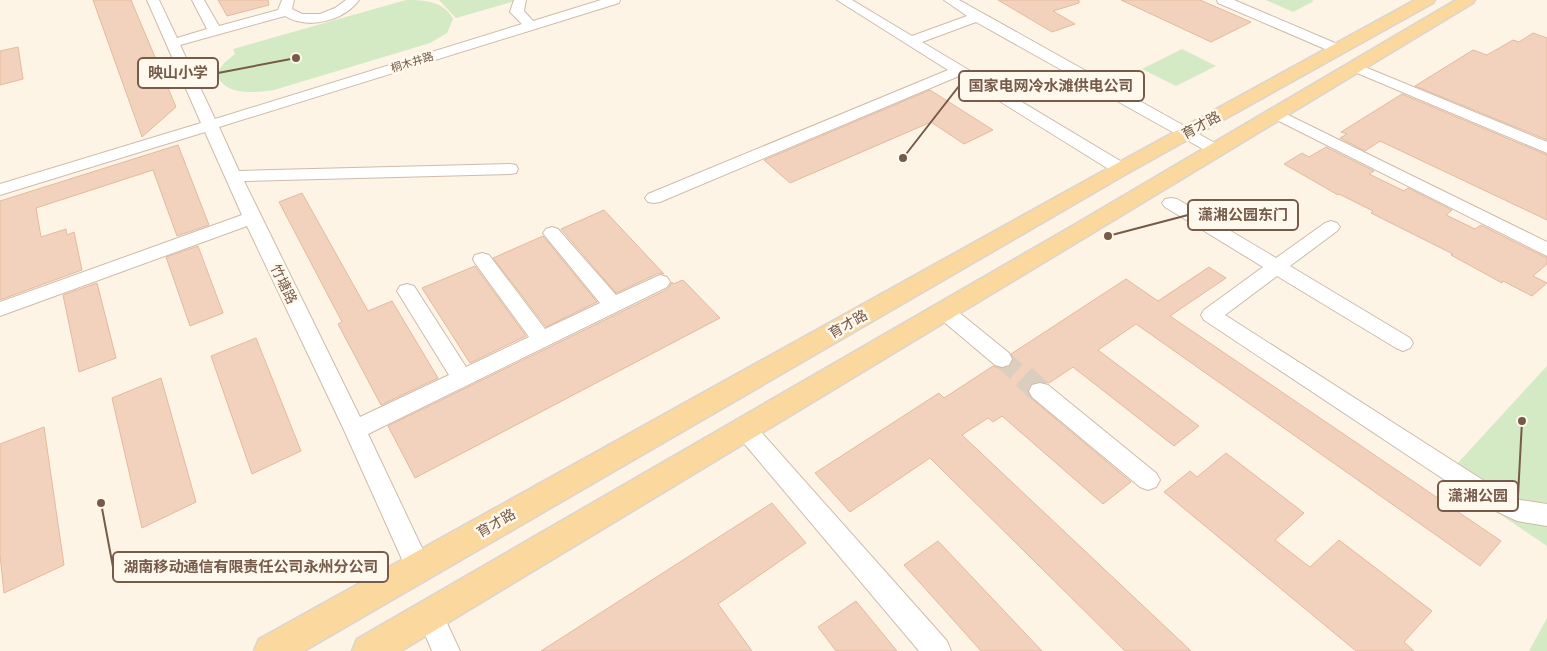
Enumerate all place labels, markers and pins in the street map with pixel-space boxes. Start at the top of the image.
callout: 映山小学 [138,58,218,88]
callout: 国家电网冷水滩供电公司 [959,71,1144,101]
callout: 潇湘公园东门 [1188,200,1298,230]
callout: 潇湘公园 [1438,481,1518,511]
callout: 湖南移动通信有限责任公司永州分公司 [113,552,388,582]

